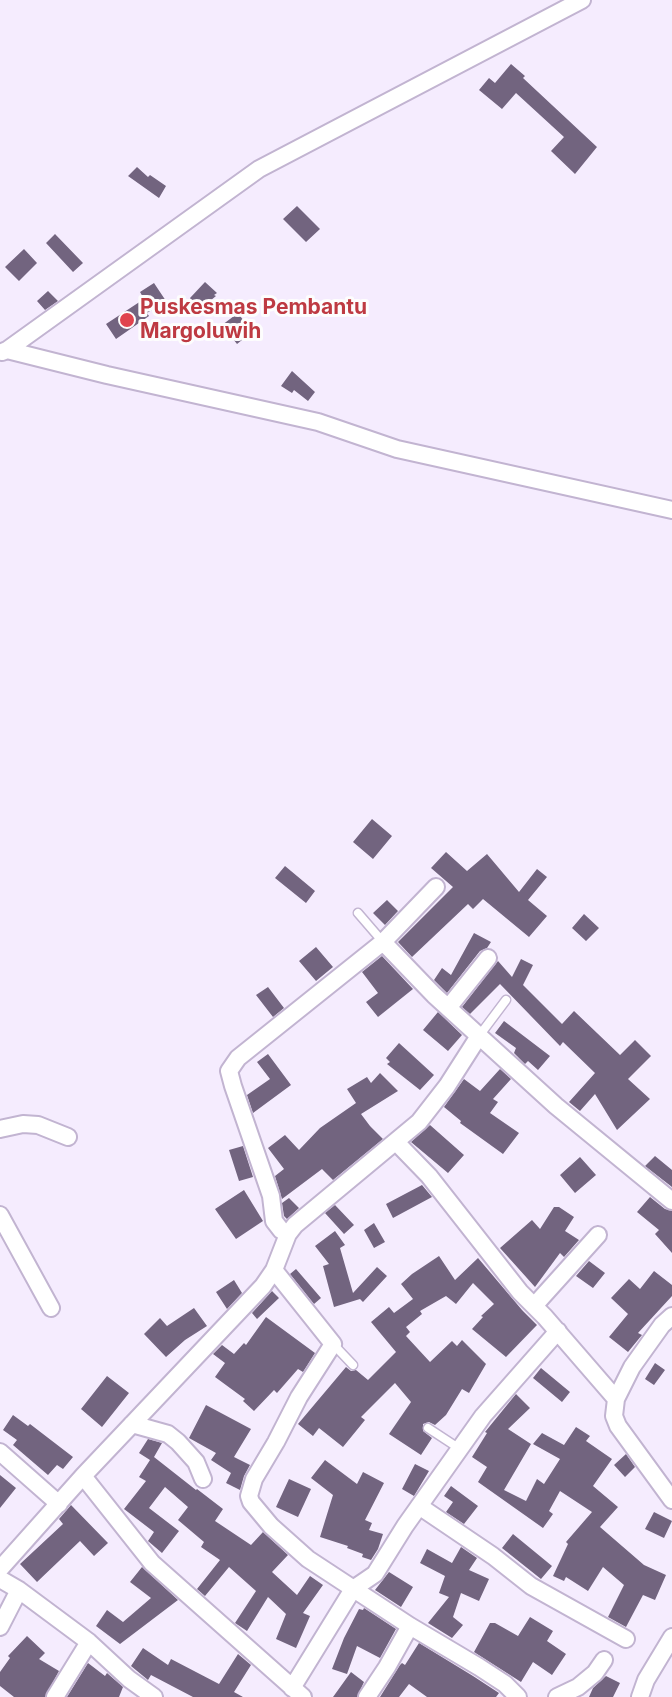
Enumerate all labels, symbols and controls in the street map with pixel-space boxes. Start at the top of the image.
place label: Puskesmas Pembantu Margoluwih [140,295,367,345]
marker: Puskesmas Pembantu Margoluwih [118,311,136,329]

